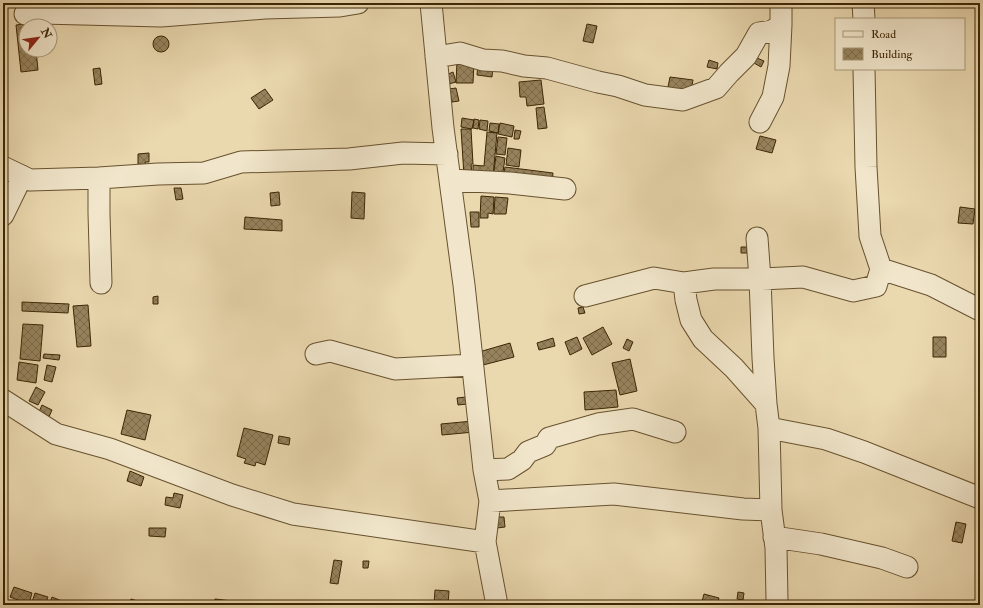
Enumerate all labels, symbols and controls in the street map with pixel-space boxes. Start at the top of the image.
north arrow [18,18,58,58]
legend [835,18,965,70]
text: N [38,25,55,42]
text: Road [871,27,896,42]
text: Building [871,47,914,62]

